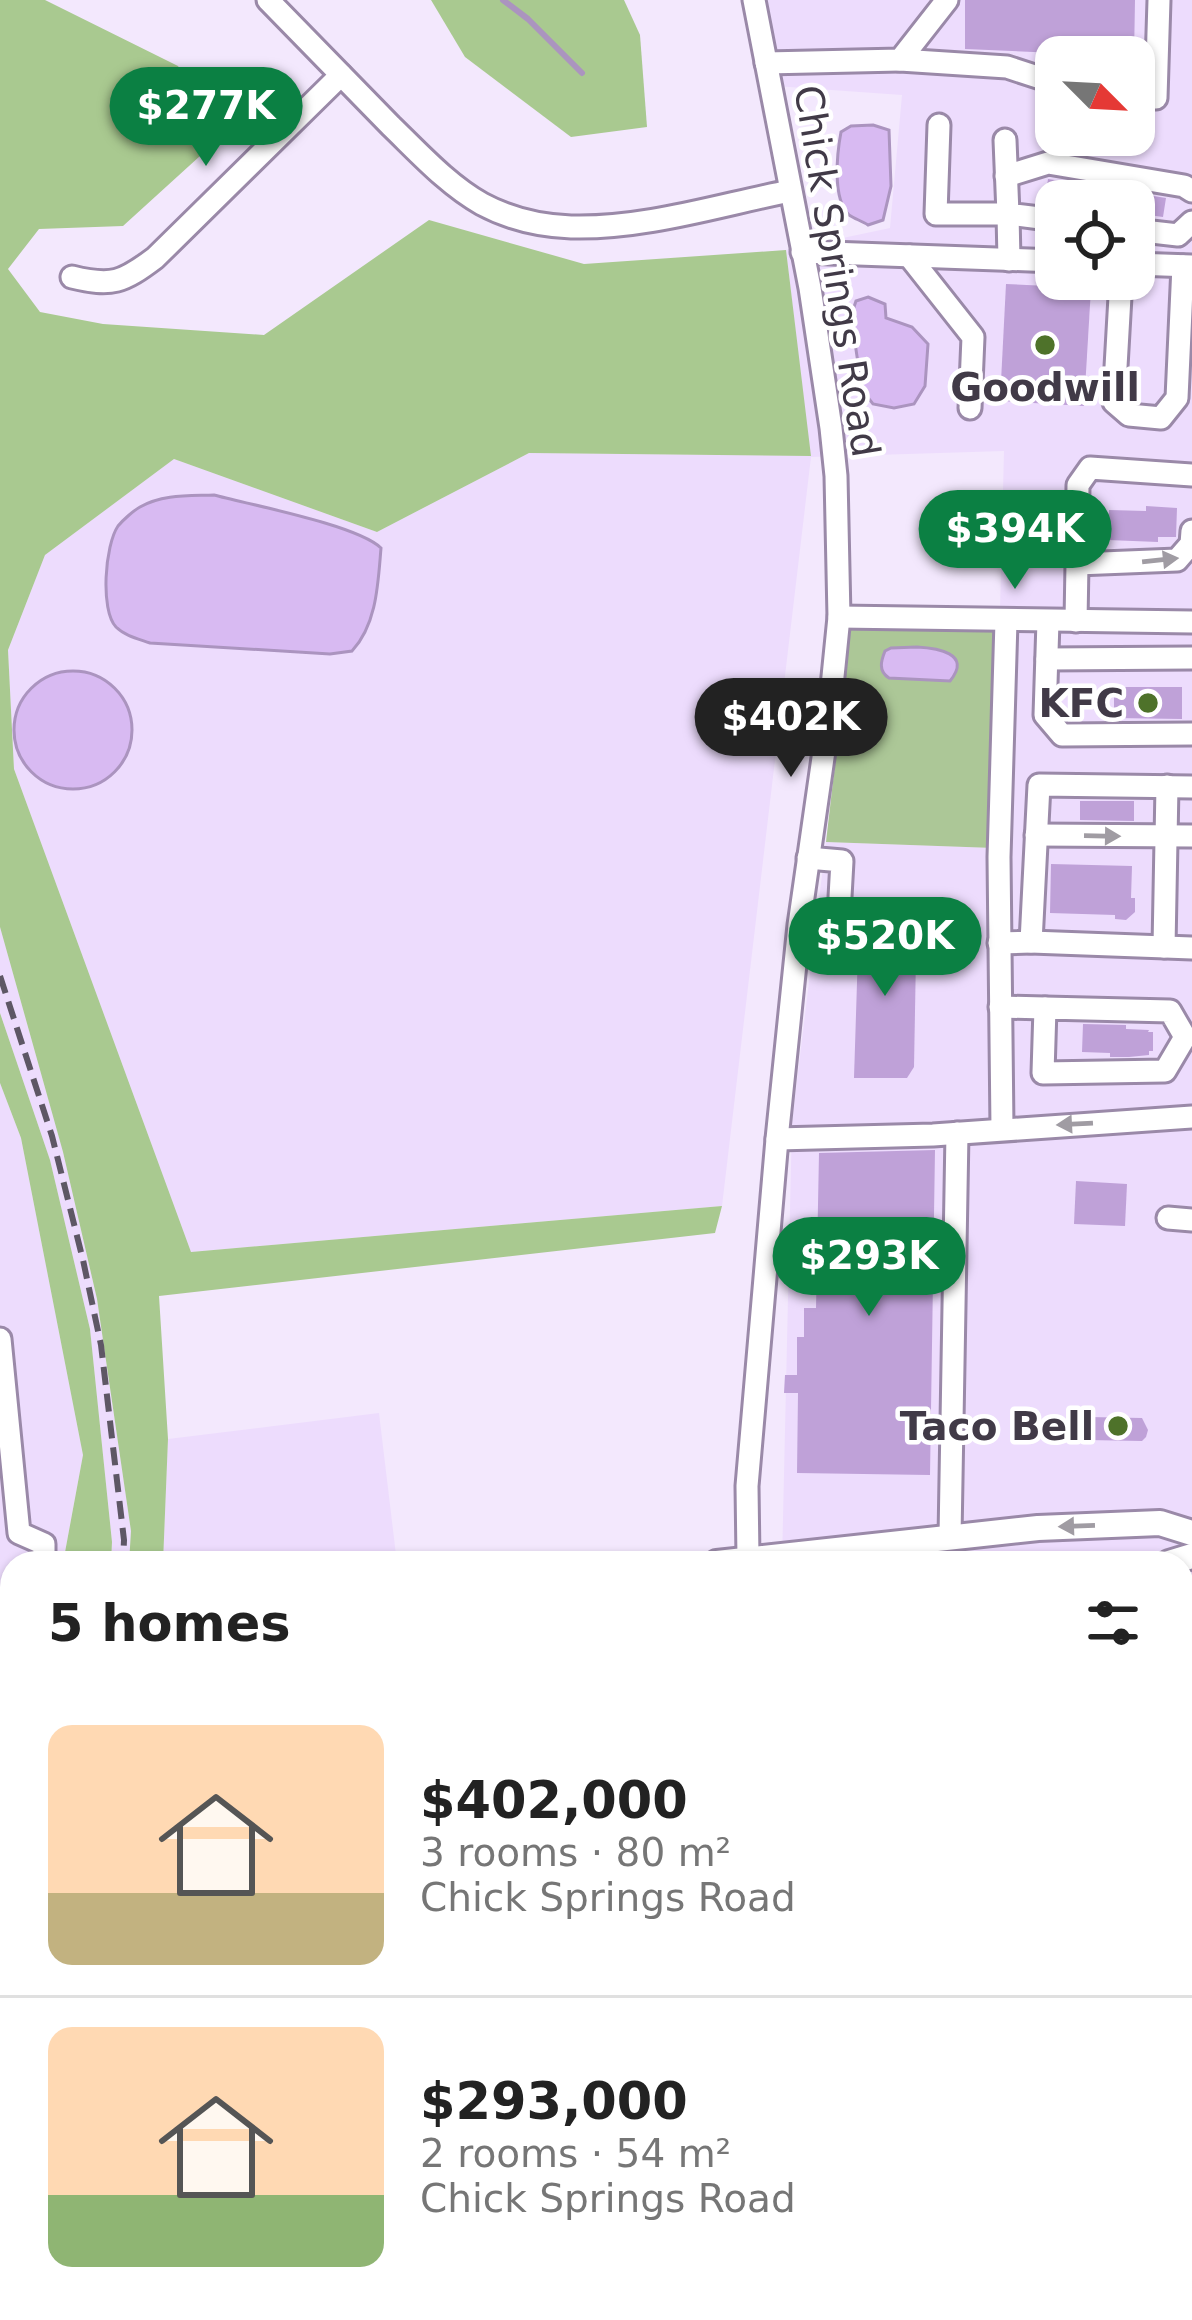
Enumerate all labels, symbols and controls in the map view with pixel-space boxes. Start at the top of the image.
north arrow [1035,36,1155,156]
map controls [1035,36,1155,300]
pin: $277K [122,67,290,169]
street label: Chick Springs Road [785,82,889,460]
text: $277K [137,83,275,128]
button: locate [1035,180,1155,300]
marker: Goodwill [1032,332,1058,358]
place label: Goodwill [950,365,1140,410]
pin: $394K [931,490,1099,592]
text: $394K [946,506,1084,551]
one-way arrow [1141,550,1179,569]
pin: $402K [707,678,875,780]
place label: KFC [1039,681,1124,726]
marker: KFC [1135,690,1161,716]
text: $402K [722,694,860,739]
one-way arrow [1084,826,1122,845]
pin: $520K [801,897,969,999]
text: $520K [816,913,954,958]
one-way arrow [1055,1115,1093,1134]
pin: $293K [785,1217,953,1319]
text: $293K [800,1233,938,1278]
place label: Taco Bell [900,1404,1094,1449]
marker: Taco Bell [1105,1413,1131,1439]
one-way arrow [1057,1517,1095,1536]
icon: filters [1080,1590,1146,1656]
text: 5 homes [48,1594,291,1653]
text: $402,000 [420,1771,688,1830]
icon: home [144,1773,288,1917]
text: 3 rooms · 80 m² [420,1830,731,1875]
text: Chick Springs Road [420,1875,796,1920]
text: $293,000 [420,2072,688,2131]
icon: home [144,2075,288,2219]
text: 2 rooms · 54 m² [420,2131,731,2176]
text: Chick Springs Road [420,2176,796,2221]

